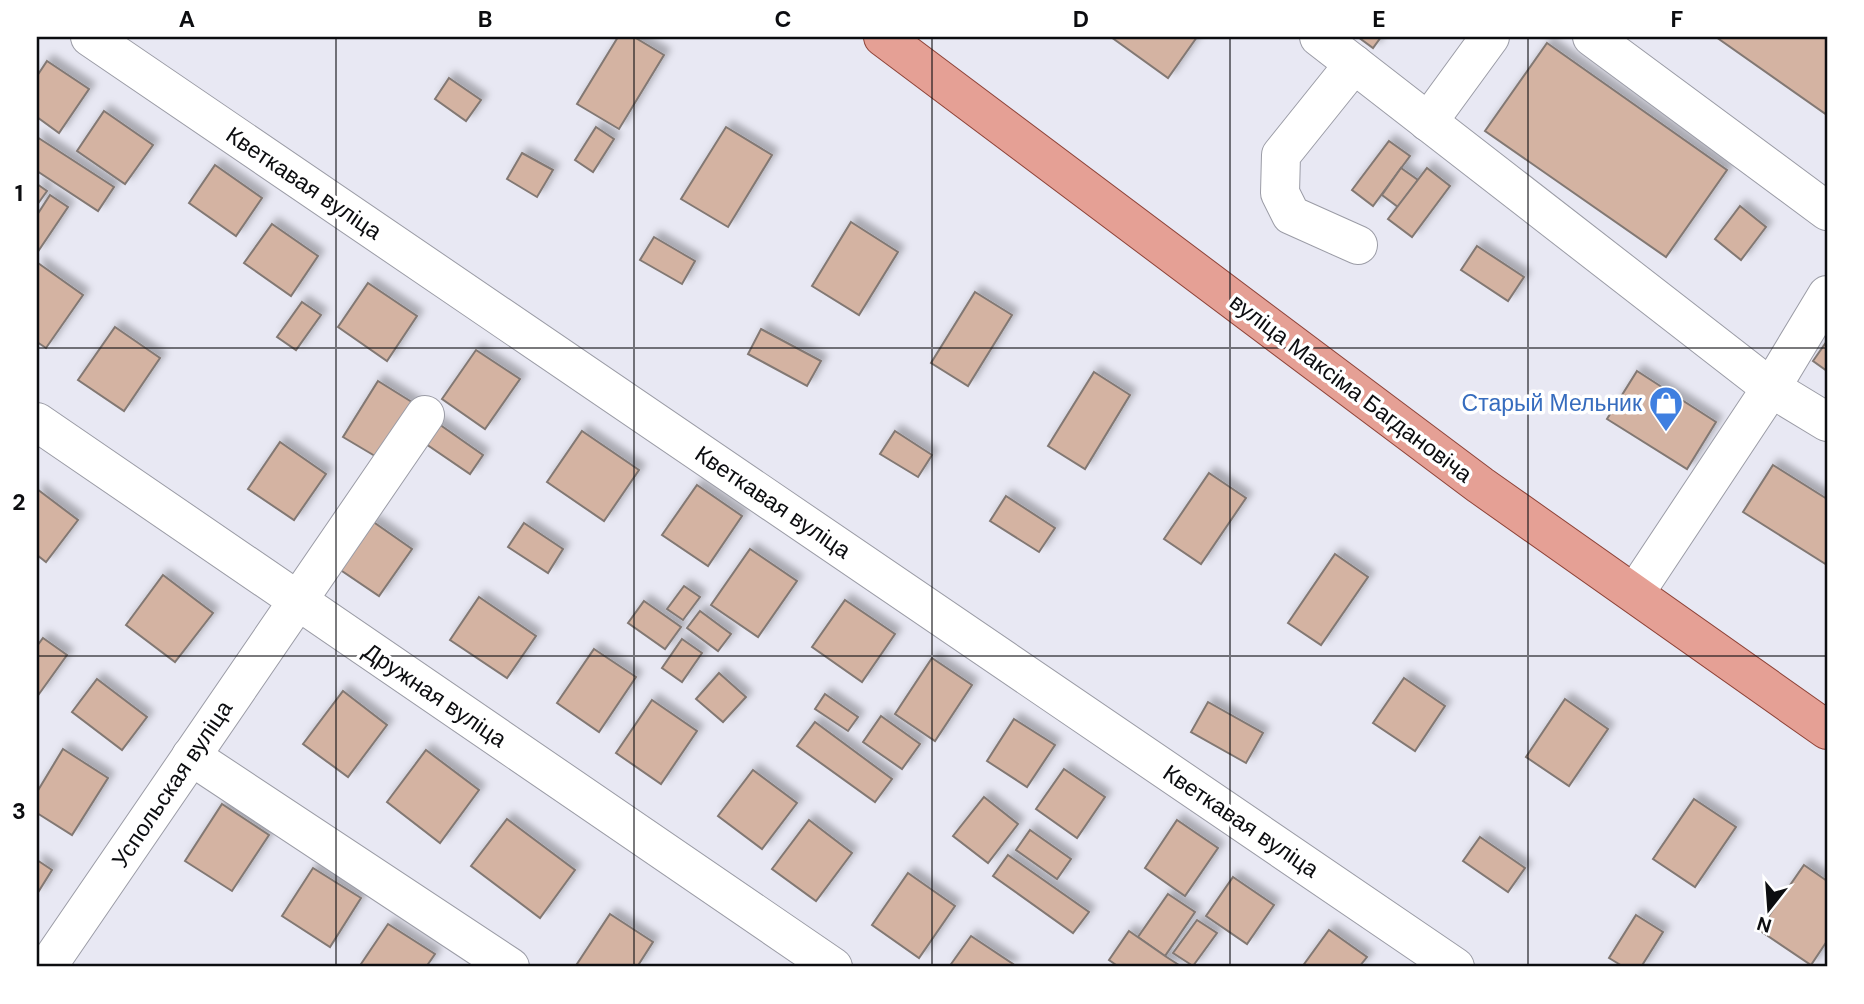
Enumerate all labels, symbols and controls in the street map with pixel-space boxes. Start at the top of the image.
text: A [179,4,195,34]
text: B [478,4,492,34]
text: C [775,4,791,34]
text: D [1073,4,1089,34]
text: E [1372,4,1386,34]
text: F [1671,4,1684,34]
street label: Кветкавая вуліца [220,120,388,246]
text: 1 [15,178,23,208]
street label: вуліца Максіма Багдановіча [1224,287,1478,489]
shop icon: Старый Мельник [1647,384,1685,433]
place label: Старый Мельник [1462,388,1643,418]
street label: Кветкавая вуліца [689,439,857,565]
text: 2 [12,487,26,517]
street label: Дружная вуліца [358,636,513,754]
street label: Успольская вуліца [105,694,239,873]
street label: Кветкавая вуліца [1157,758,1325,884]
text: 3 [12,796,26,826]
north arrow [1734,874,1804,944]
text: N [1754,911,1774,939]

